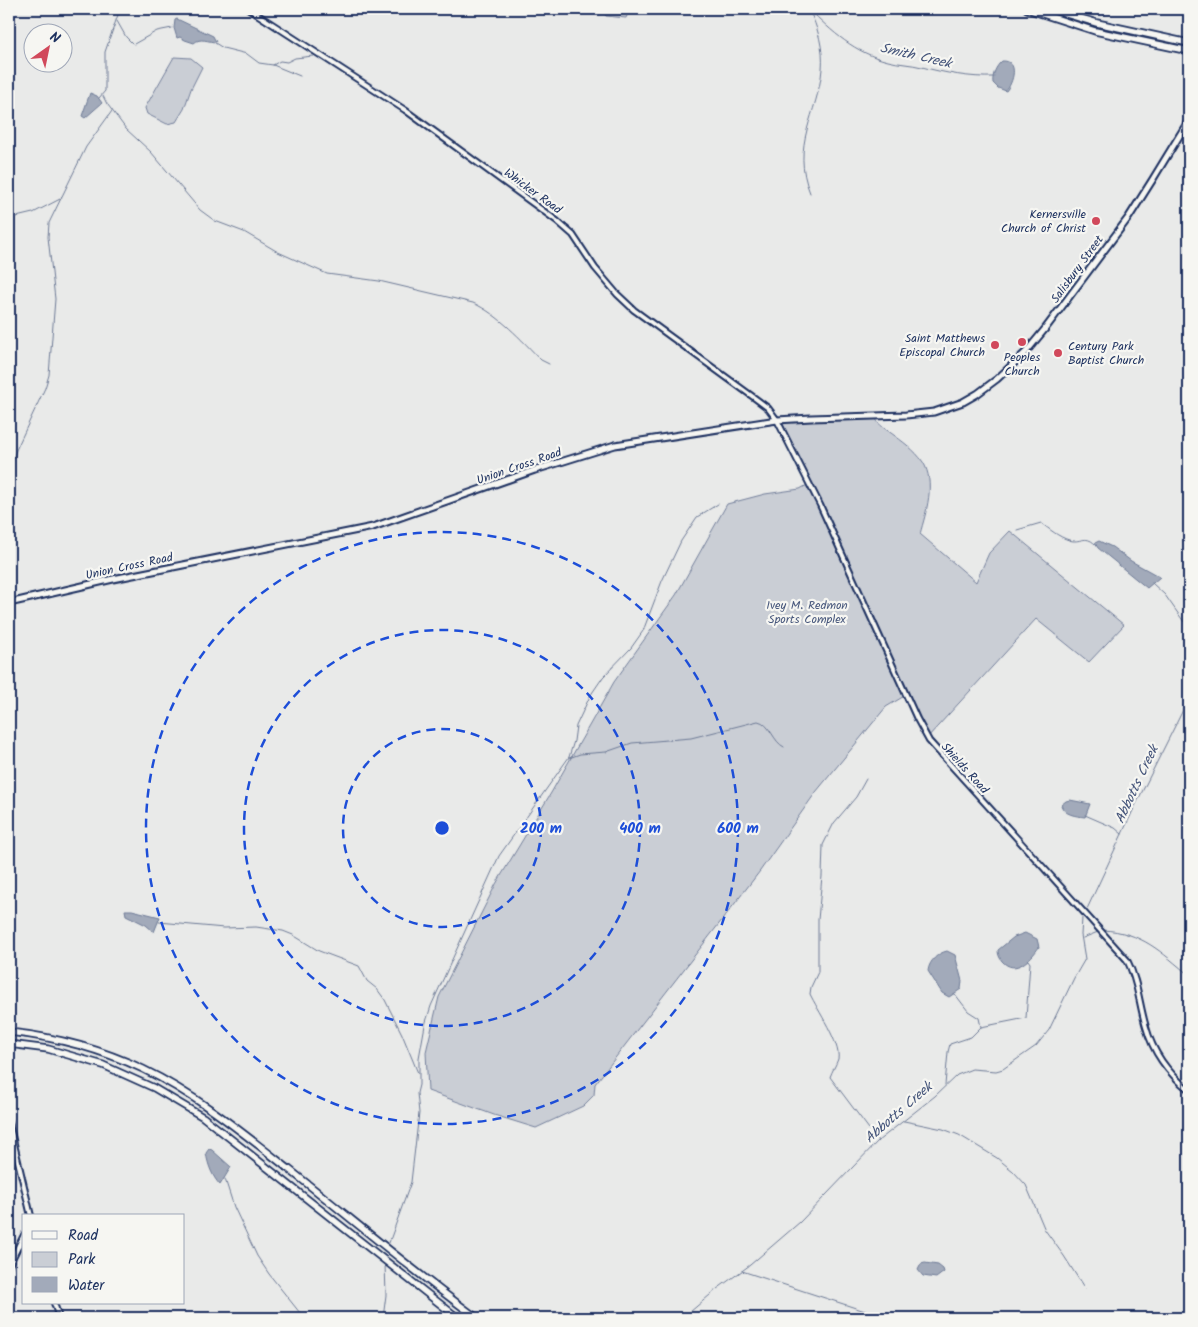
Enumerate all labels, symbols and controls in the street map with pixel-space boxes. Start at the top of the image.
north arrow [22,22,72,72]
text: N [45,26,64,50]
water label: Smith Creek [878,37,956,75]
street label: Whicker Road [500,164,567,220]
place label: Kernersville Church of Christ [1001,205,1087,238]
marker: Kernersville Church of Christ [1090,215,1102,227]
street label: Salisbury Street [1046,231,1109,307]
place label: Saint Matthews Episcopal Church [899,329,985,362]
marker: Peoples Church [1016,336,1028,348]
place label: Century Park Baptist Church [1068,337,1144,370]
marker: Saint Matthews Episcopal Church [989,339,1001,351]
marker: Century Park Baptist Church [1052,347,1064,359]
place label: Peoples Church [1004,348,1040,381]
street label: Union Cross Road [474,443,565,490]
street label: Union Cross Road [84,548,175,585]
park label: Ivey M. Redmon Sports Complex [766,596,848,629]
street label: Shields Road [936,738,994,799]
water label: Abbotts Creek [1109,739,1166,827]
text: 200 m [520,817,562,841]
text: 400 m [619,817,661,841]
text: 600 m [717,817,759,841]
centre of rings [433,819,451,837]
water label: Abbotts Creek [860,1075,939,1149]
legend [22,1214,185,1304]
text: Road [68,1224,99,1248]
text: Park [68,1248,96,1272]
text: Water [68,1274,105,1298]

